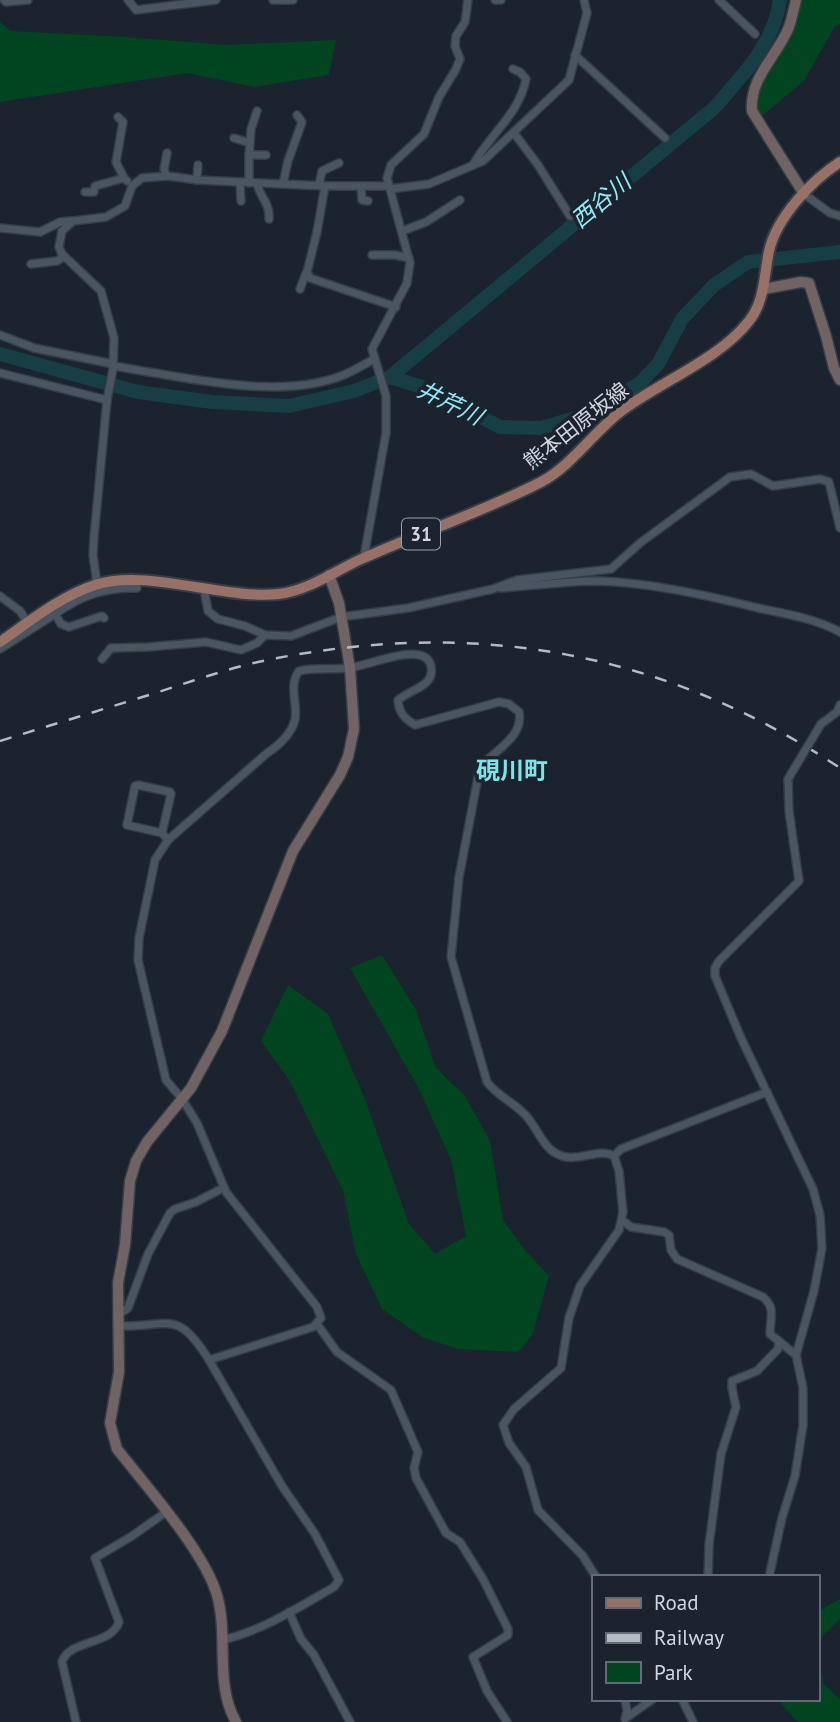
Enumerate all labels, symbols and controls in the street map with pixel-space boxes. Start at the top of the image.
water label: 西谷川 [565,165,639,234]
water label: 井芹川 [413,374,490,432]
street label: 熊本田原坂線 [518,376,634,475]
road number: 31 [402,519,440,550]
district label: 硯川町 [476,755,548,786]
legend [592,1575,819,1701]
text: Road [654,1589,698,1616]
text: Railway [654,1624,724,1651]
text: Park [654,1659,693,1686]

